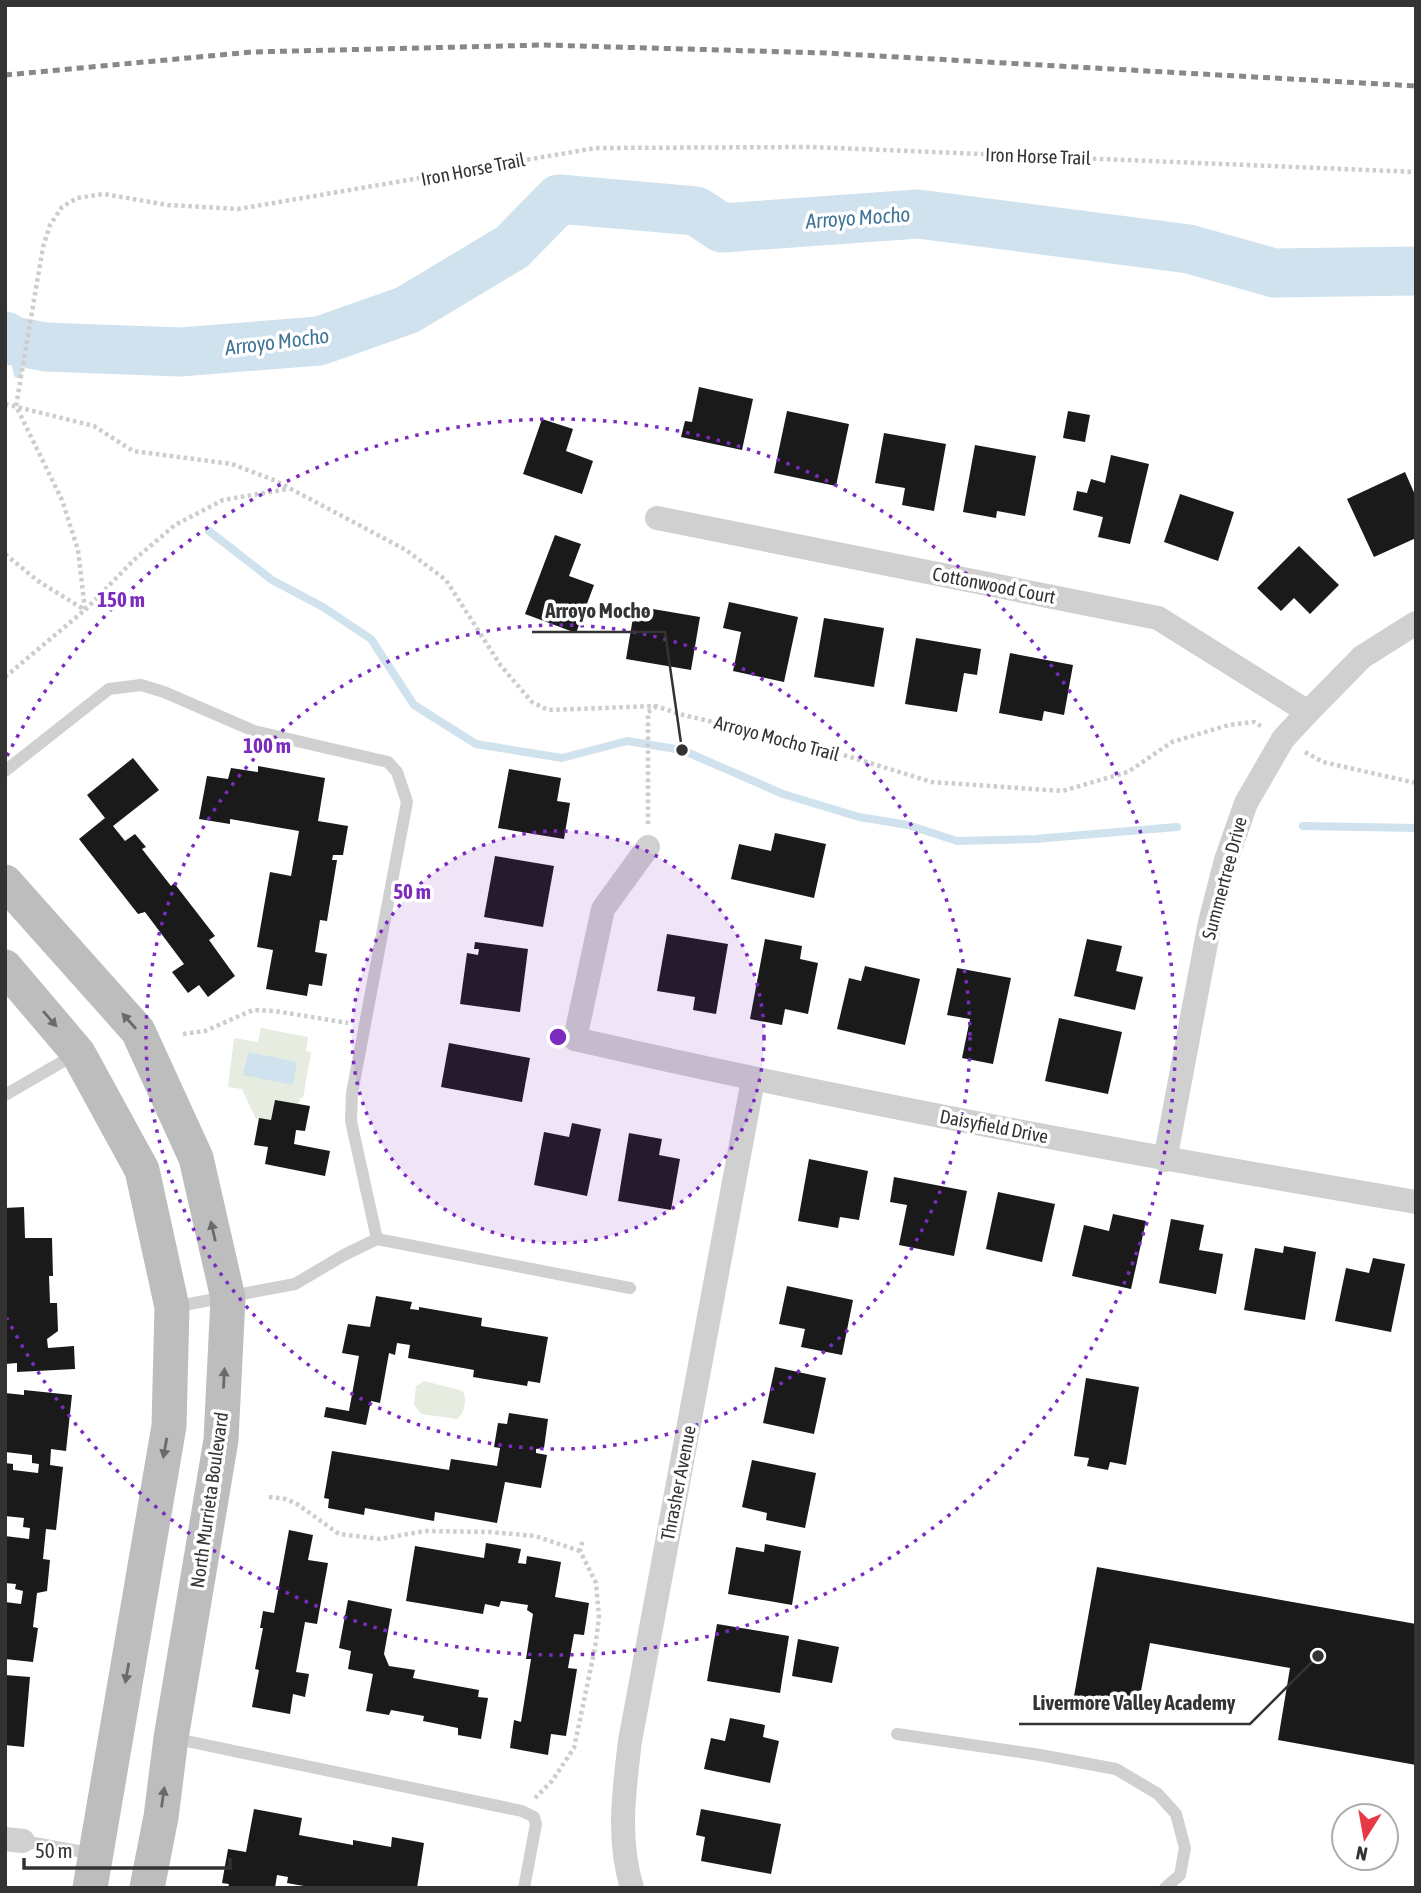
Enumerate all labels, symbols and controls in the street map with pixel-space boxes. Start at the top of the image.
street label: Iron Horse Trail [985,143,1091,169]
street label: Iron Horse Trail [419,148,527,190]
water label: Arroyo Mocho [804,201,911,233]
water label: Arroyo Mocho [222,323,330,359]
street label: Cottonwood Court [931,562,1057,608]
text: 150 m [97,587,145,611]
callout: Arroyo Mocho [532,590,665,632]
text: Arroyo Mocho [544,598,651,622]
street label: Arroyo Mocho Trail [712,711,842,765]
text: 100 m [243,733,291,757]
street label: Summertree Drive [1197,814,1251,942]
text: 50 m [393,879,431,903]
one-way arrow [42,1011,57,1028]
one-way arrow [122,1013,137,1030]
centre of rings [546,1025,570,1049]
street label: Daisyfield Drive [938,1105,1050,1147]
one-way arrow [207,1220,218,1242]
one-way arrow [219,1367,230,1389]
street label: North Murrieta Boulevard [186,1411,232,1589]
street label: Thrasher Avenue [656,1424,700,1542]
one-way arrow [160,1437,171,1459]
one-way arrow [121,1662,132,1684]
callout: Livermore Valley Academy [1019,1682,1250,1724]
text: Livermore Valley Academy [1032,1690,1236,1714]
one-way arrow [158,1785,169,1807]
north arrow [1330,1802,1400,1872]
scale bar [24,1826,231,1870]
text: 50 m [35,1838,73,1862]
text: N [1354,1842,1369,1866]

